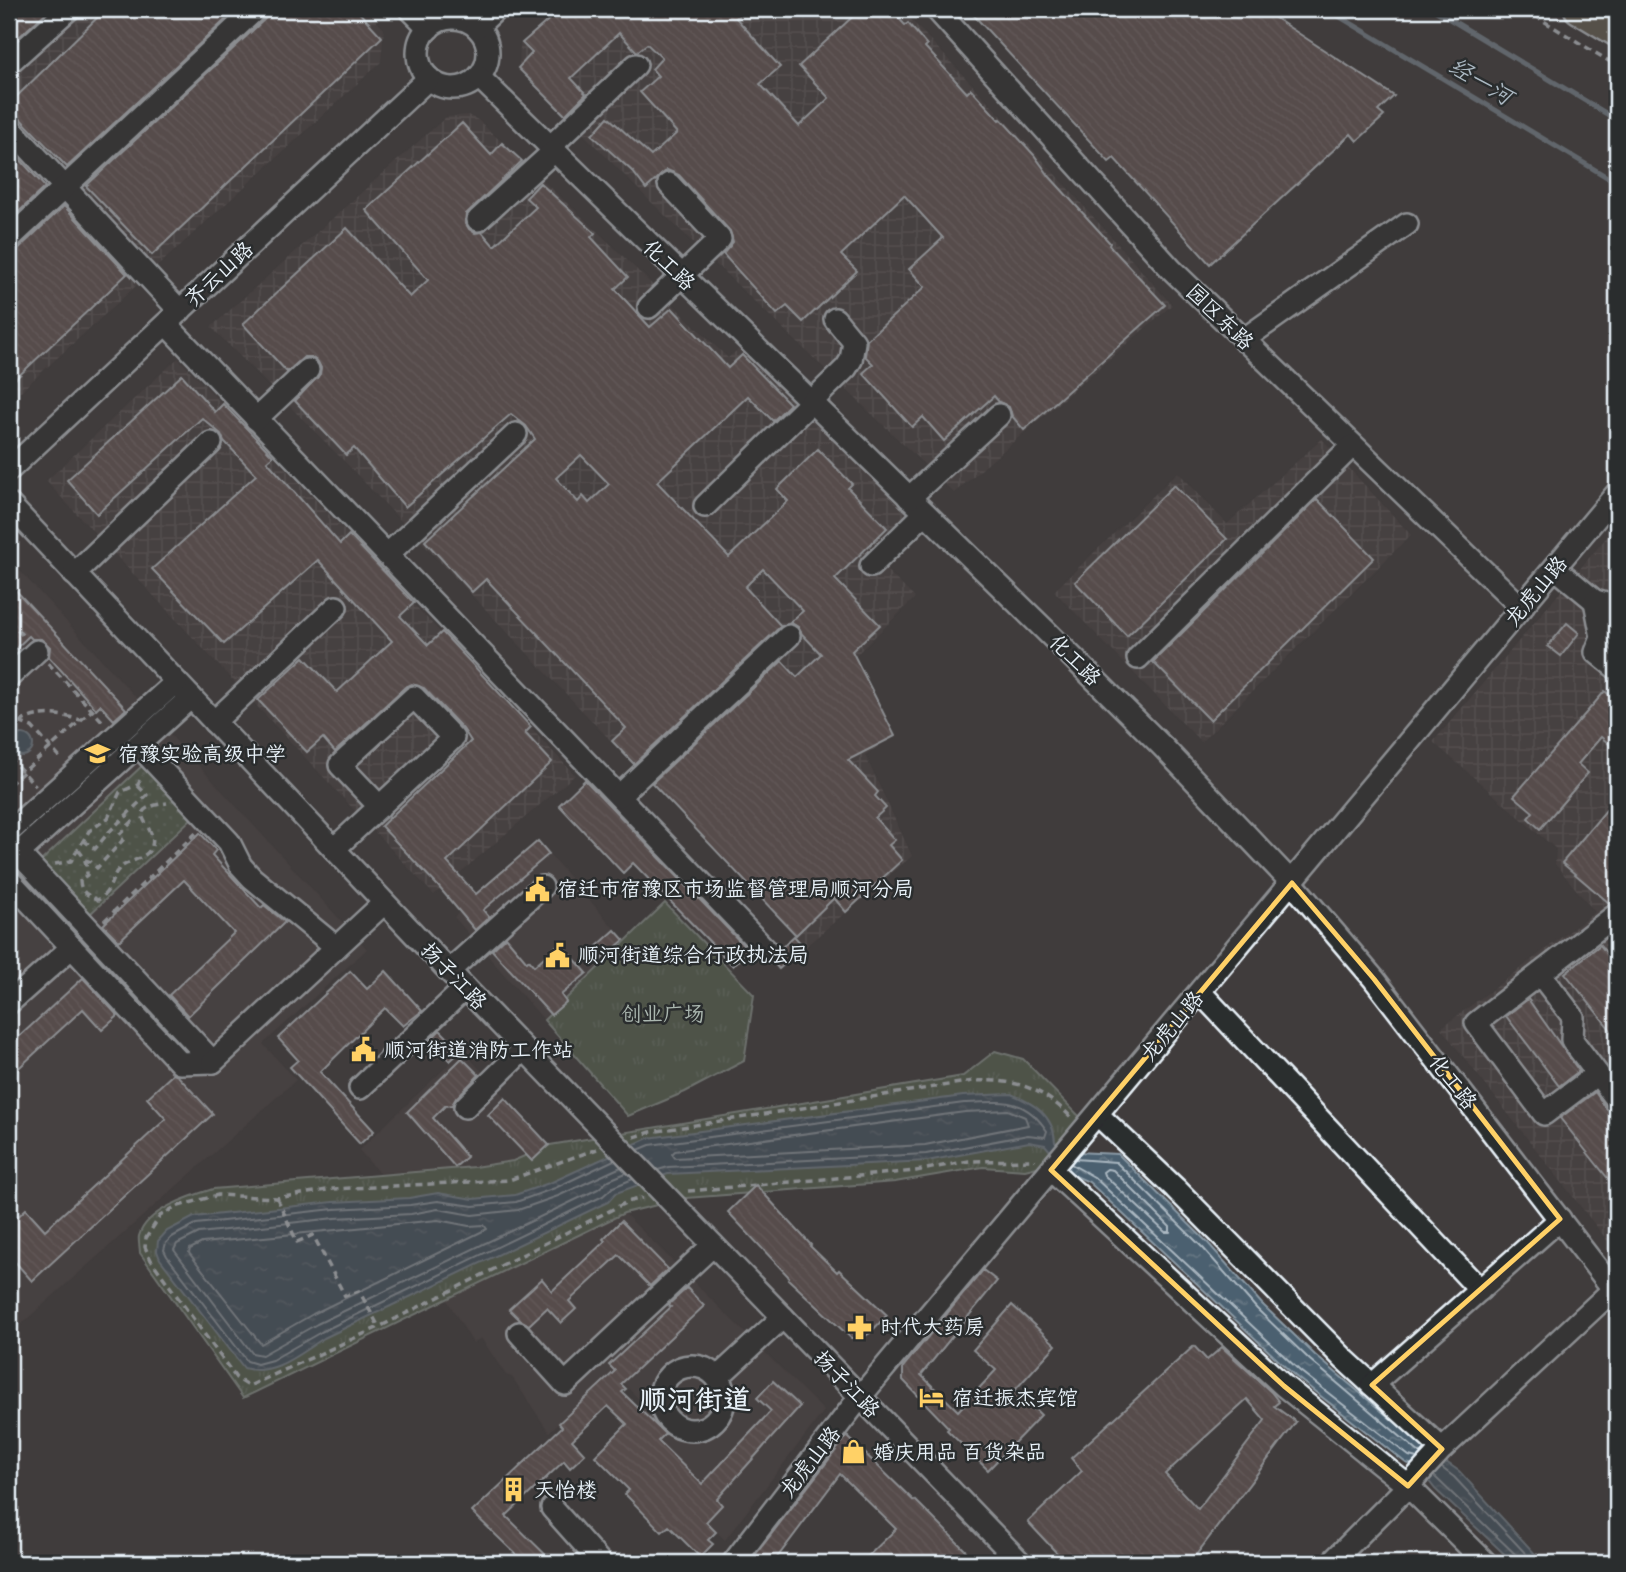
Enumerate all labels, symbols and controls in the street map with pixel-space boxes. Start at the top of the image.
water label: 经一河 [1443,54,1520,115]
street label: 化工路 [635,235,699,298]
street label: 齐云山路 [181,237,261,314]
street label: 园区东路 [1179,280,1258,358]
street label: 龙虎山路 [1501,552,1575,633]
street label: 化工路 [1041,630,1105,694]
school or university icon: 宿豫实验高级中学 [84,740,112,768]
place label: 宿豫实验高级中学 [118,743,286,770]
public building icon: 宿迁市宿豫区市场监督管理局顺河分局 [523,875,551,903]
place label: 宿迁市宿豫区市场监督管理局顺河分局 [557,878,914,905]
street label: 扬子江路 [413,938,491,1017]
public building icon: 顺河街道综合行政执法局 [544,941,572,969]
place label: 顺河街道综合行政执法局 [578,944,809,971]
street label: 龙虎山路 [1137,987,1211,1068]
park label: 创业广场 [621,1003,705,1030]
public building icon: 顺河街道消防工作站 [350,1036,378,1064]
place label: 顺河街道消防工作站 [384,1039,573,1066]
street label: 化工路 [1421,1050,1481,1117]
pharmacy icon: 时代大药房 [846,1313,874,1341]
place label: 时代大药房 [880,1316,985,1343]
street label: 扬子江路 [806,1346,884,1425]
hotel icon: 宿迁振杰宾馆 [918,1384,946,1412]
district label: 顺河街道 [639,1386,751,1420]
place label: 宿迁振杰宾馆 [952,1387,1078,1414]
street label: 龙虎山路 [775,1422,848,1505]
shop icon: 婚庆用品 百货杂品 [839,1438,867,1466]
place label: 婚庆用品 百货杂品 [873,1441,1046,1468]
building icon: 天怡楼 [500,1476,528,1504]
place label: 天怡楼 [534,1479,597,1506]

